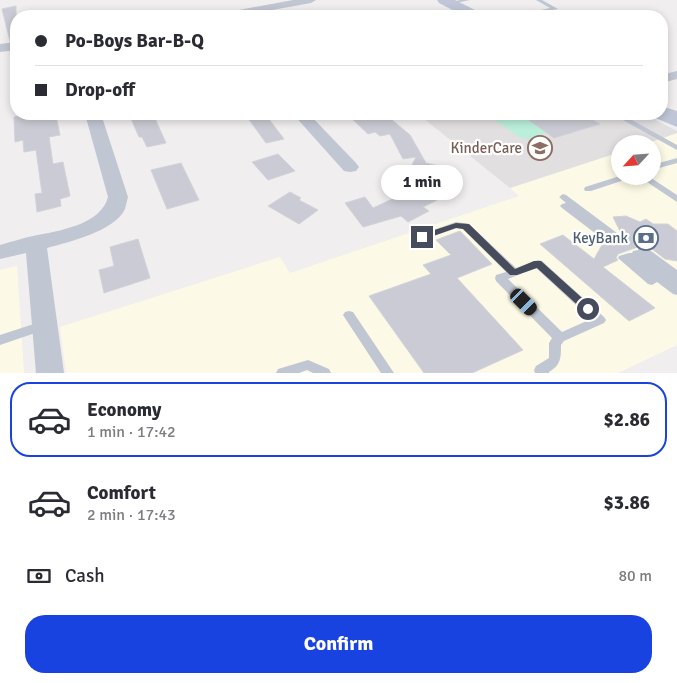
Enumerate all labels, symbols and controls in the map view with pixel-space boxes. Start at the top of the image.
text: Po-Boys Bar-B-Q [65,29,204,53]
text: Drop-off [65,78,135,102]
school or university icon: KinderCare [527,135,553,161]
north arrow [611,135,661,185]
map controls [611,135,661,185]
place label: KinderCare [451,139,522,157]
callout: 1 min [381,164,463,200]
text: 1 min [403,172,441,192]
bank icon: KeyBank [633,225,659,251]
route end [411,226,433,248]
place label: KeyBank [573,229,628,247]
car [508,286,539,318]
route start [577,298,599,320]
icon: car [27,397,72,442]
text: Economy [87,398,161,422]
text: $2.86 [604,408,650,432]
text: 1 min · 17:42 [87,422,176,442]
icon: car [27,480,72,525]
text: Comfort [87,481,156,505]
text: $3.86 [604,491,650,515]
text: 2 min · 17:43 [87,505,176,525]
icon: cash [25,562,53,590]
text: Cash [65,564,105,588]
text: 80 m [618,566,652,586]
button: Confirm [25,615,652,673]

